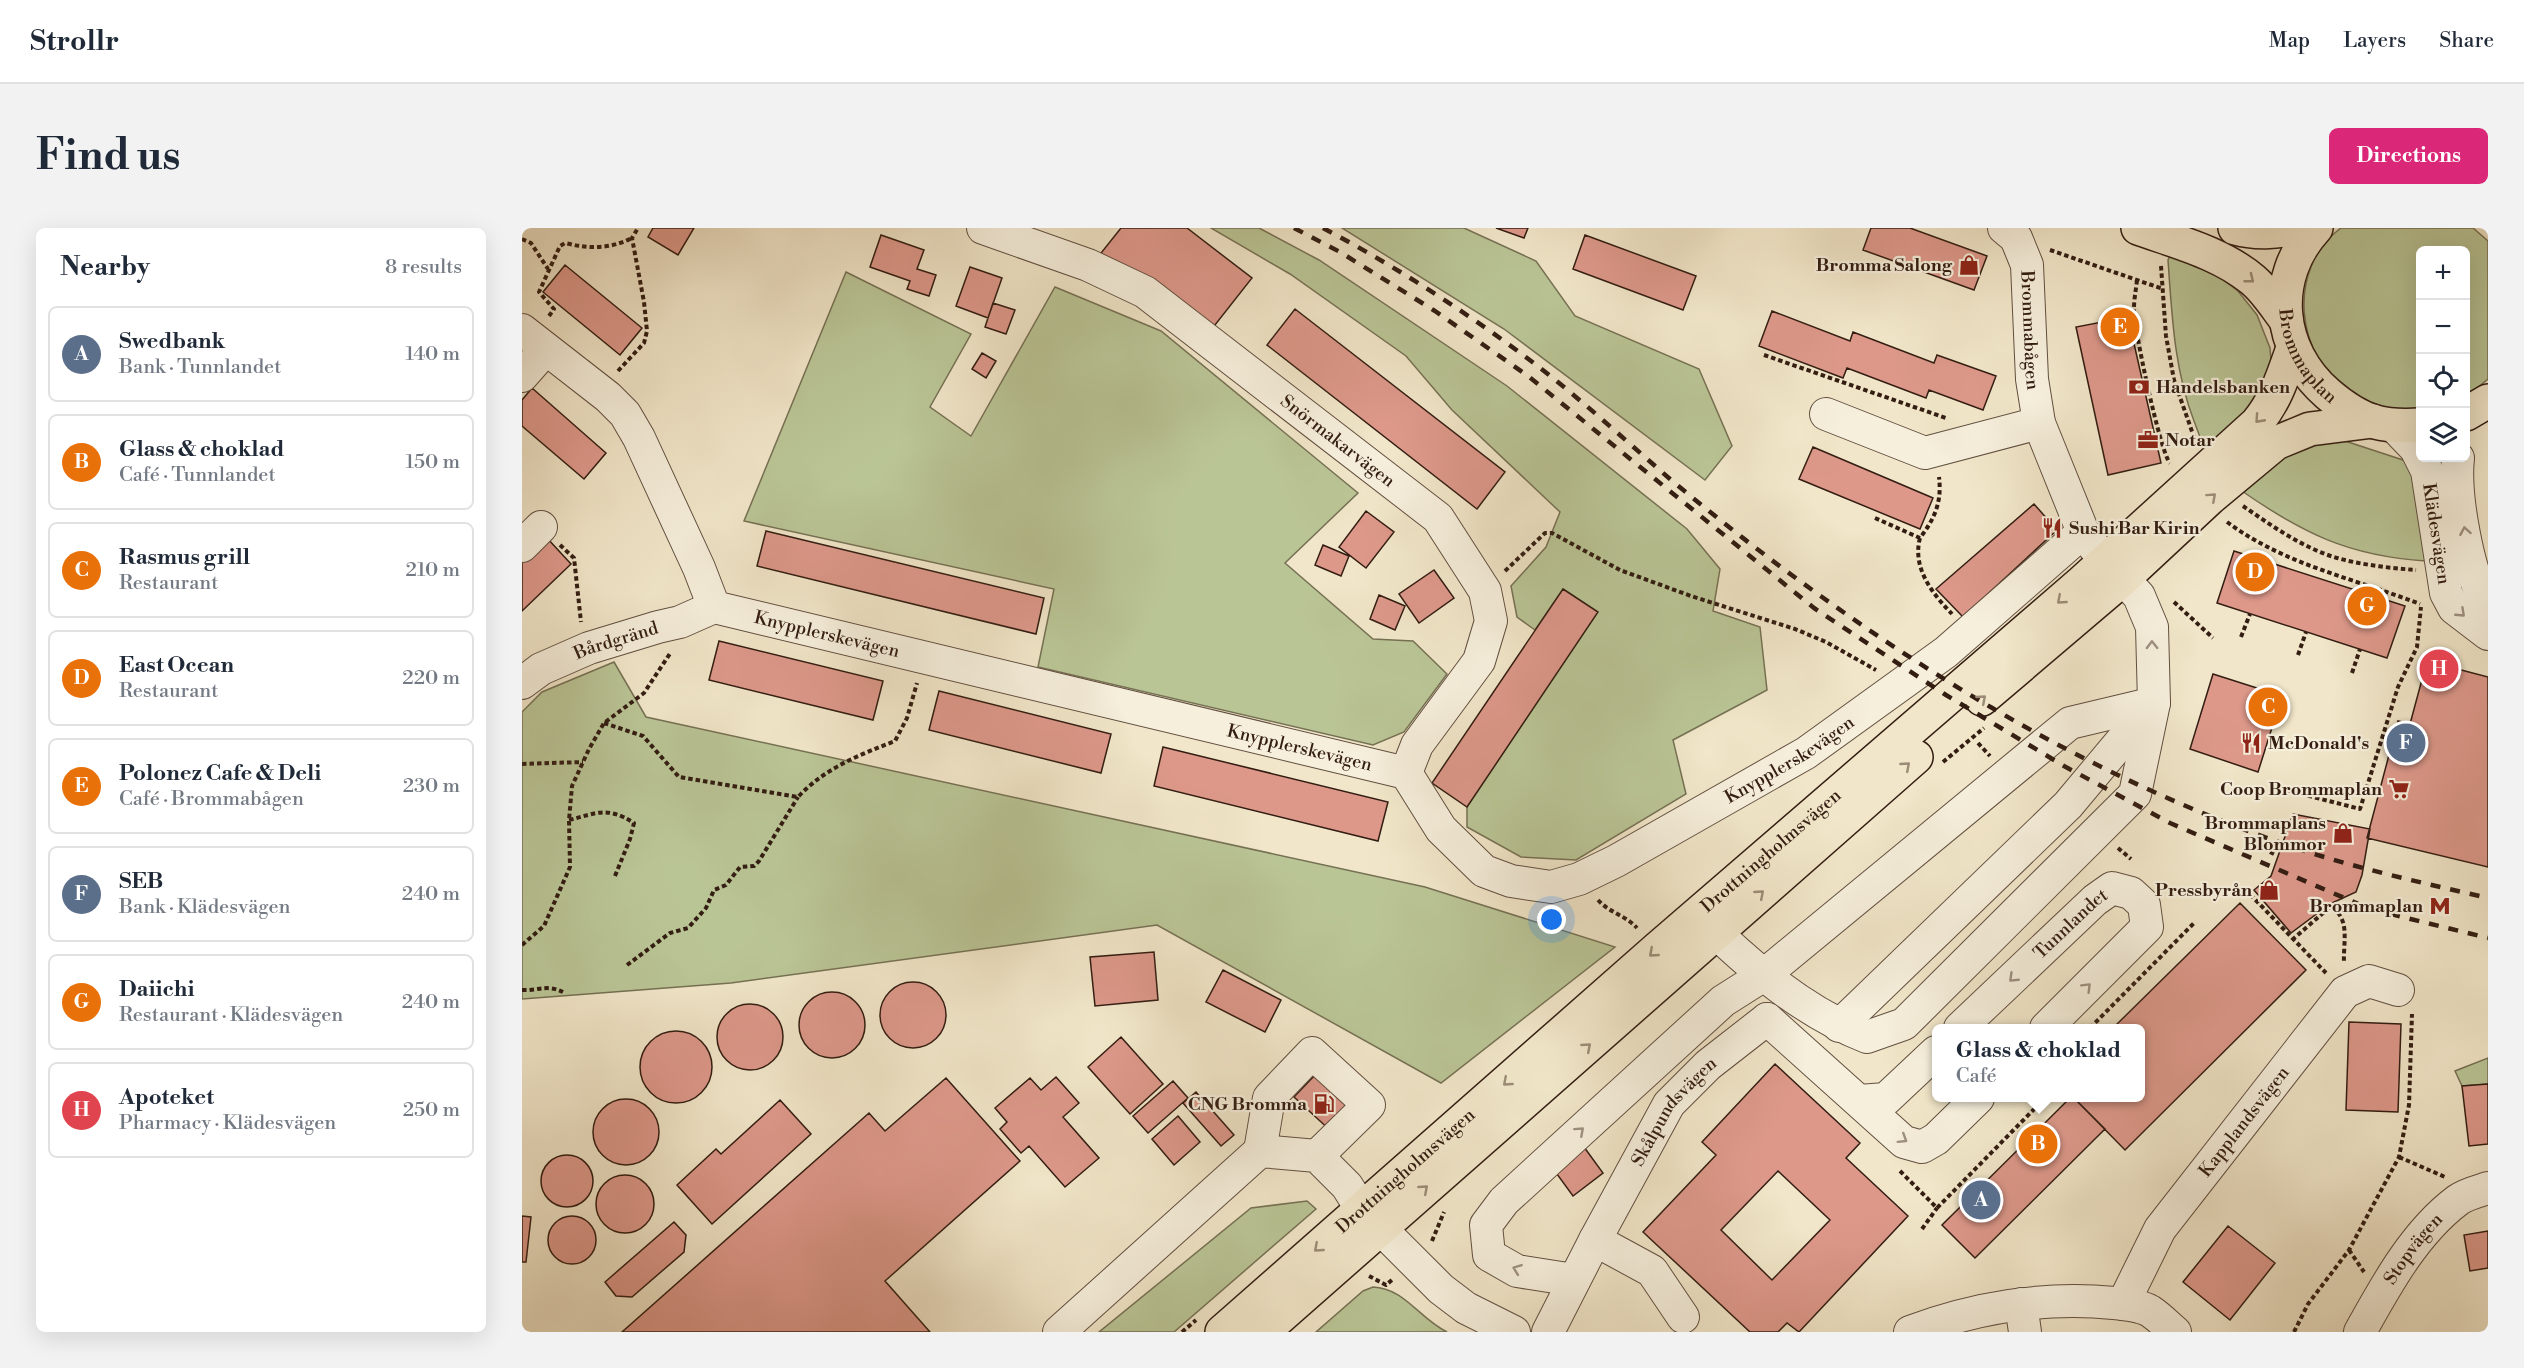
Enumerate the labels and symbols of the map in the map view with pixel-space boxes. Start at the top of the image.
shop icon: Bromma Salong [1957,253,1981,277]
place label: Bromma Salong [1816,254,1953,277]
street label: Brommabågen [2016,269,2045,392]
one-way arrow [2243,271,2254,282]
pin: E [2100,304,2140,350]
street label: Brommaplan [2274,307,2342,409]
bank icon: Handelsbanken [2127,375,2151,399]
place label: Handelsbanken [2156,376,2290,399]
street label: Snörmakarvägen [1276,389,1400,492]
one-way arrow [2255,412,2266,423]
office icon: Notar [2136,428,2160,452]
place label: Notar [2165,429,2215,452]
street label: Klädesvägen [2418,482,2456,586]
one-way arrow [2205,493,2216,504]
restaurant icon: Sushi Bar Kirin [2040,516,2064,540]
place label: Sushi Bar Kirin [2069,517,2200,540]
one-way arrow [2459,526,2472,536]
pin: D [2236,550,2274,594]
pin: G [2348,584,2386,628]
one-way arrow [2058,593,2068,604]
street label: Knypplerskevägen [752,606,902,663]
one-way arrow [2454,606,2464,617]
street label: Bårdgränd [569,616,662,665]
one-way arrow [2146,640,2159,649]
pin: H [2420,646,2458,692]
pin: C [2248,684,2288,730]
one-way arrow [1975,696,1986,707]
street label: Knypplerskevägen [1720,710,1859,808]
street label: Knypplerskevägen [1225,719,1375,776]
pin: F [2386,720,2426,766]
restaurant icon: McDonald's [2239,731,2263,755]
place label: McDonald's [2268,732,2369,755]
one-way arrow [1899,762,1910,773]
supermarket icon: Coop Brommaplan [2387,777,2411,801]
place label: Coop Brommaplan [2220,778,2382,801]
street label: Drottningholmsvägen [1696,784,1846,918]
place label: Brommaplans Blommor [2205,812,2326,856]
shop icon: Brommaplans Blommor [2331,821,2355,845]
shop icon: Pressbyrån [2257,878,2281,902]
place label: Pressbyrån [2155,879,2252,902]
street label: Tunnlandet [2028,883,2113,964]
one-way arrow [1753,890,1764,901]
metro station icon: Brommaplan [2428,894,2452,918]
place label: Brommaplan [2309,895,2423,918]
your location [1537,905,1566,934]
one-way arrow [1650,946,1660,957]
one-way arrow [2009,971,2020,982]
one-way arrow [2081,983,2091,994]
one-way arrow [1580,1043,1590,1054]
street label: Skålpundsvägen [1626,1051,1721,1170]
street label: Kapplandsvägen [2194,1061,2294,1182]
one-way arrow [1503,1075,1514,1086]
fuel station icon: CNG Bromma [1312,1092,1336,1116]
place label: CNG Bromma [1188,1093,1307,1116]
street label: Drottningholmsvägen [1331,1103,1480,1238]
pin: B [2018,1122,2058,1166]
one-way arrow [1574,1127,1584,1138]
one-way arrow [1897,1131,1908,1142]
pin: A [1962,1178,2000,1222]
one-way arrow [1417,1185,1428,1196]
street label: Stopvägen [2379,1208,2448,1289]
one-way arrow [1314,1241,1325,1252]
one-way arrow [1512,1263,1522,1276]

